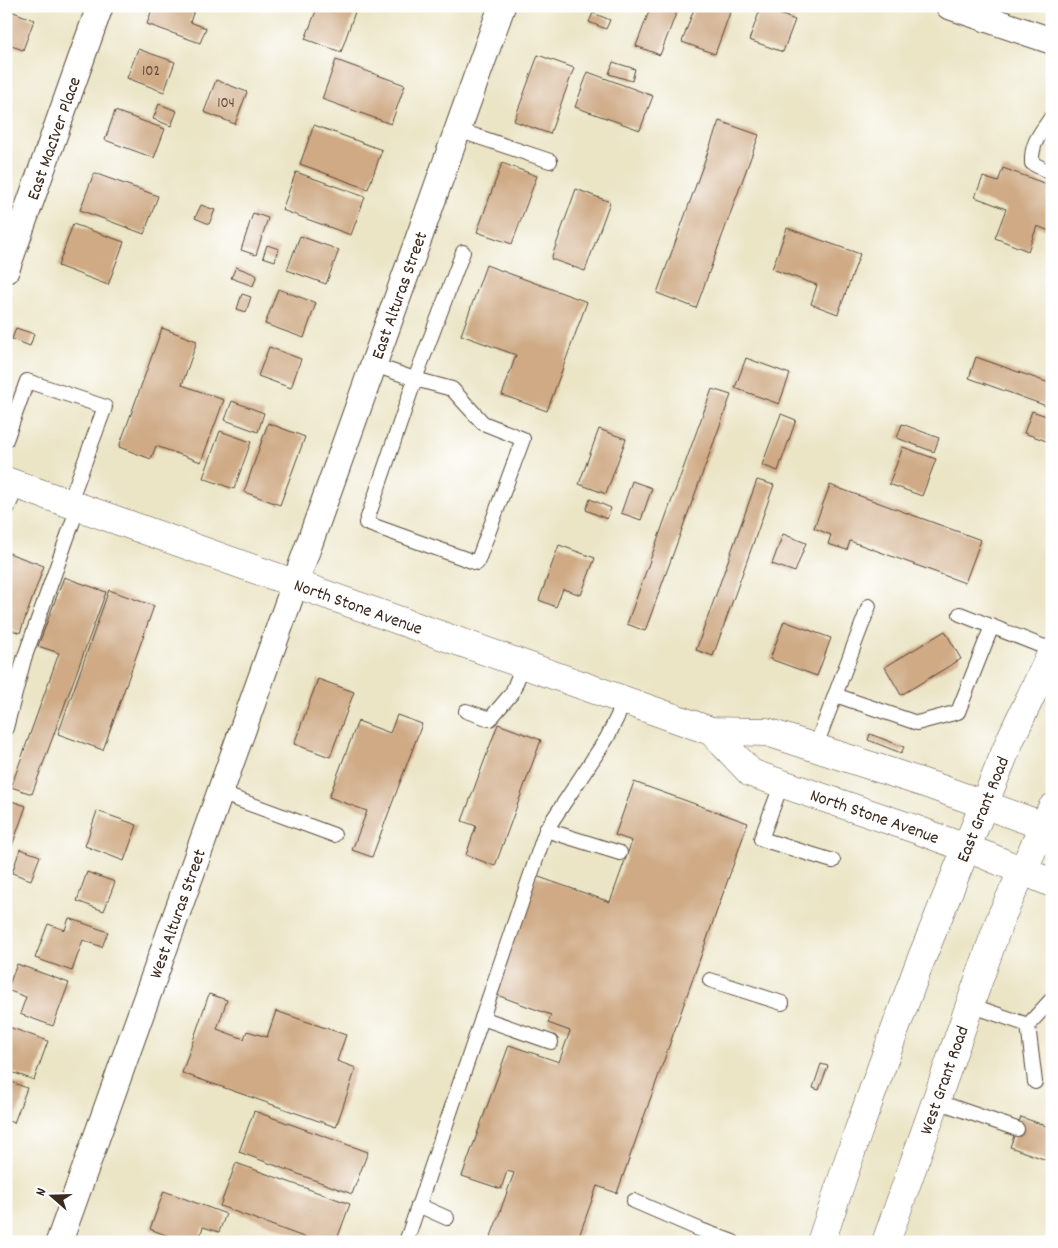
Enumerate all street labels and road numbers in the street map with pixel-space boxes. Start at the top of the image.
street label: East MacIver Place [22,74,89,204]
street label: East Alturas Street [366,228,435,363]
street label: North Stone Avenue [290,574,425,643]
street label: East Grant Road [952,753,1017,867]
street label: North Stone Avenue [806,784,942,852]
street label: West Alturas Street [144,846,214,982]
street label: West Grant Road [915,1023,976,1138]

